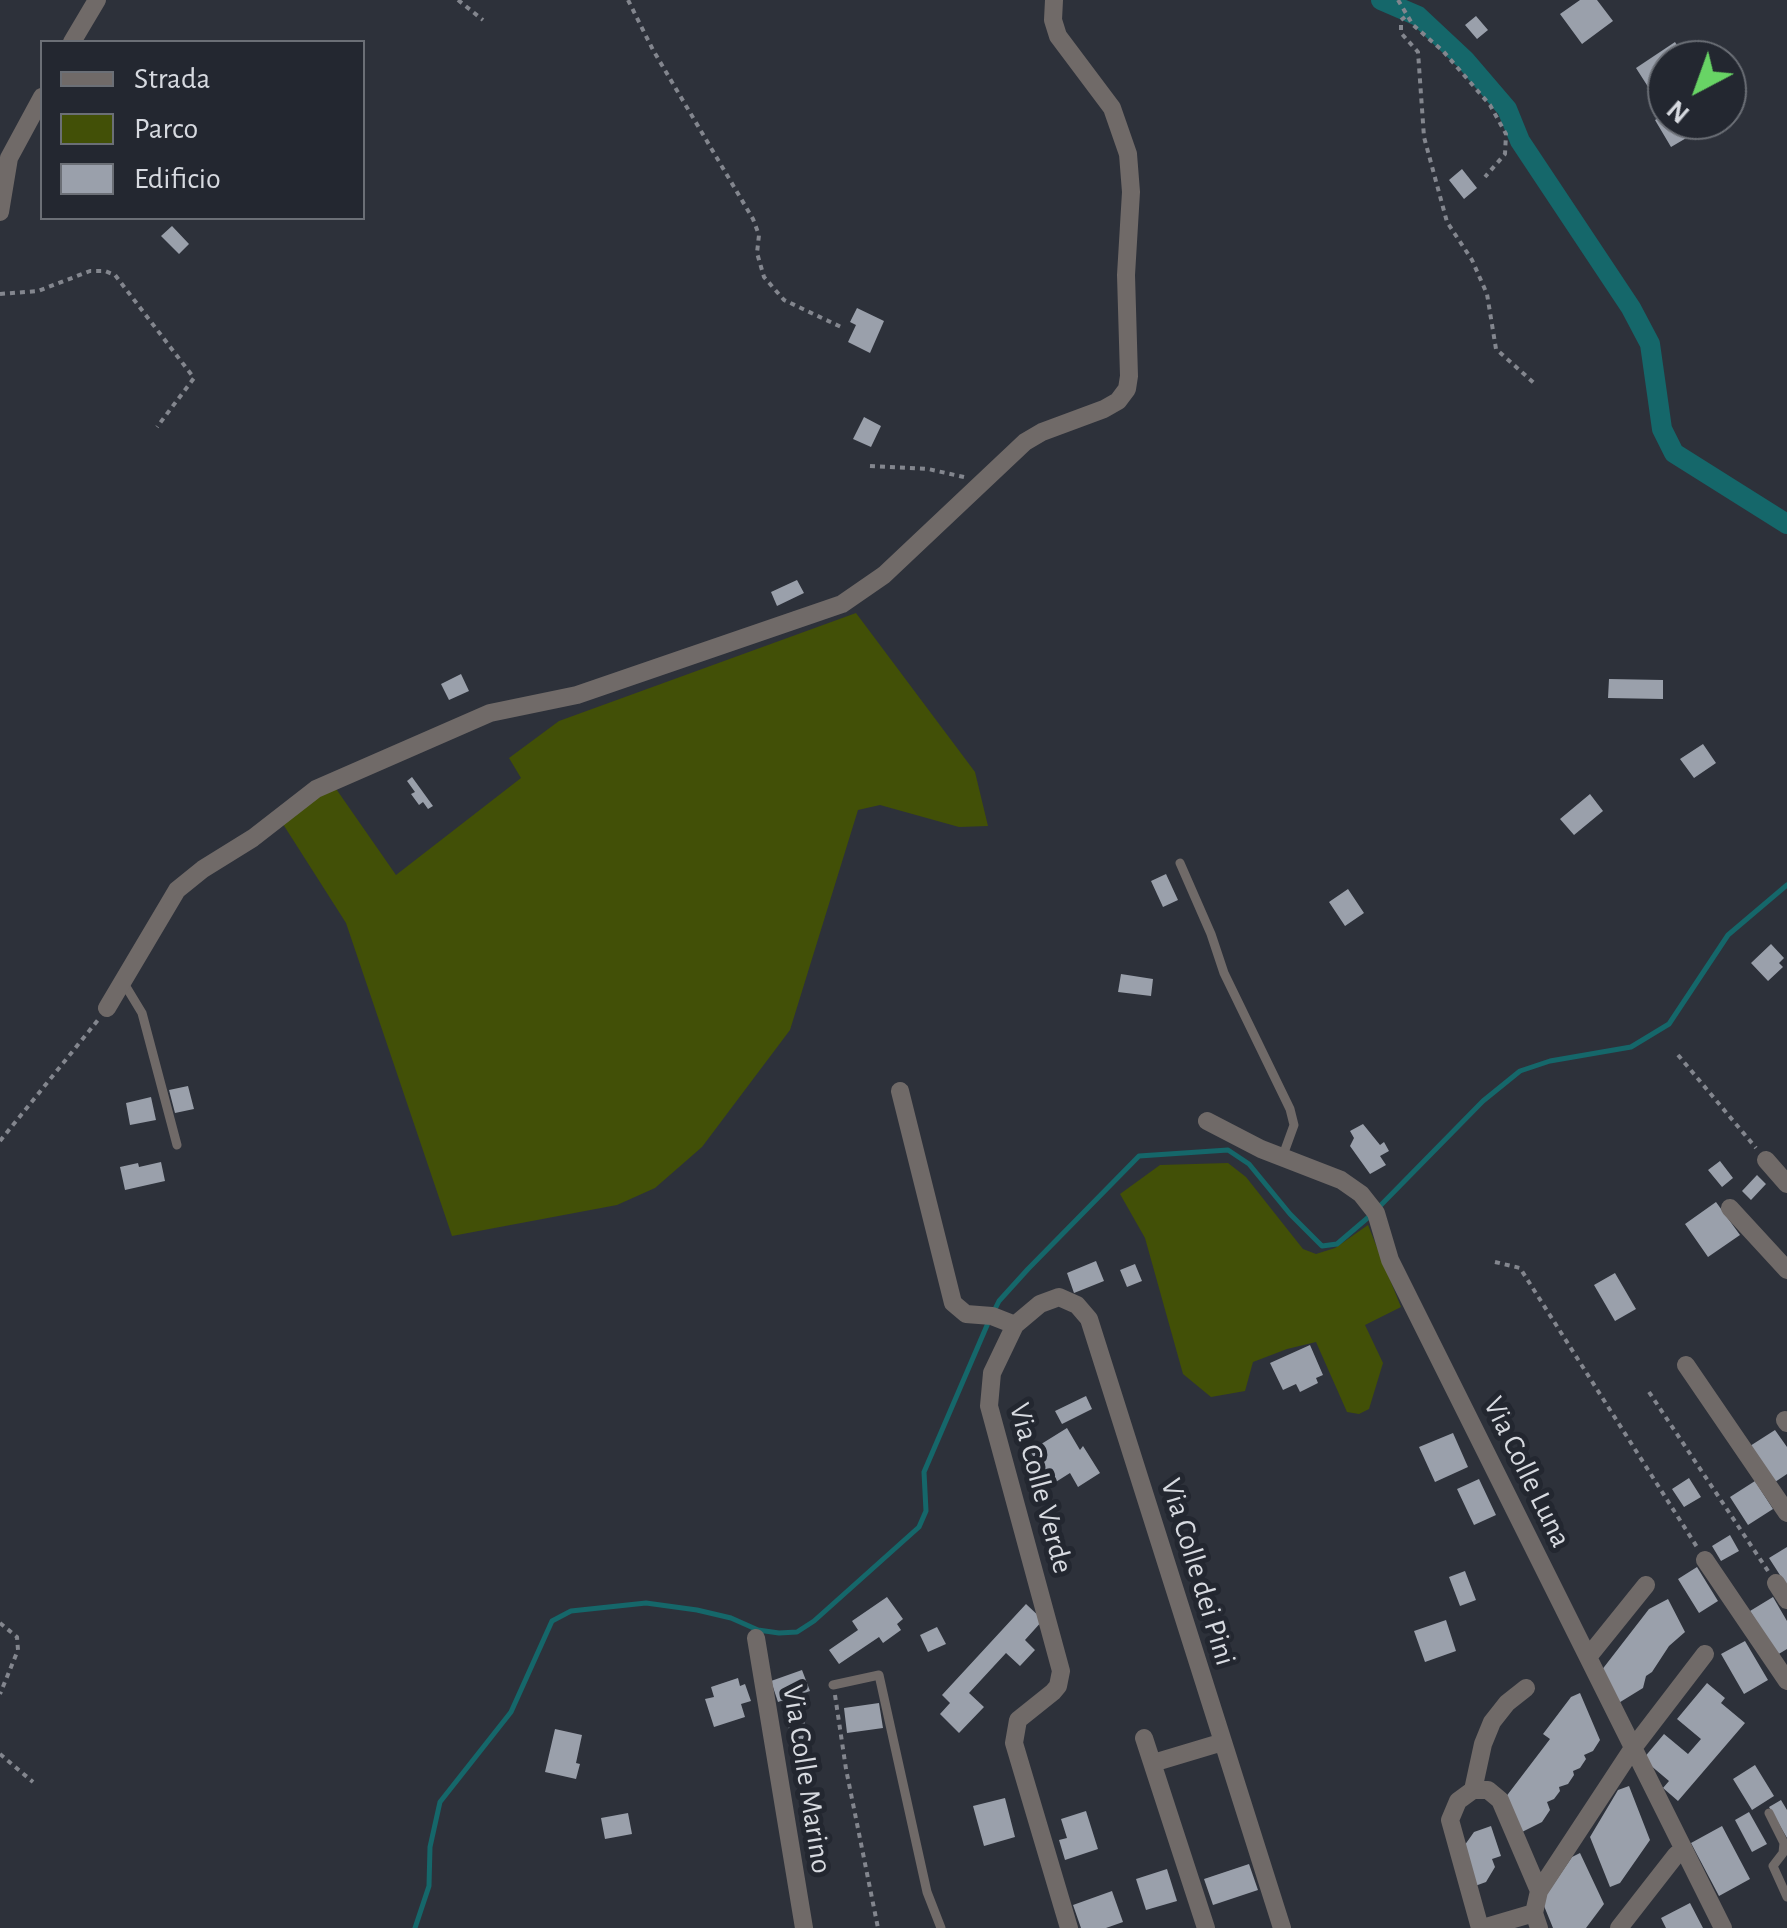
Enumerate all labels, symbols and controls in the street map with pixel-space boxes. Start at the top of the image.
legend [40,40,365,220]
north arrow [1647,40,1747,140]
text: Strada [134,64,210,94]
text: N [1662,94,1695,128]
text: Parco [134,114,198,144]
text: Edificio [134,164,221,194]
street label: Via Colle Luna [1475,1391,1579,1553]
street label: Via Colle Verde [1001,1399,1081,1577]
street label: Via Colle dei Pini [1152,1474,1244,1670]
street label: Via Colle Marino [774,1682,840,1876]

